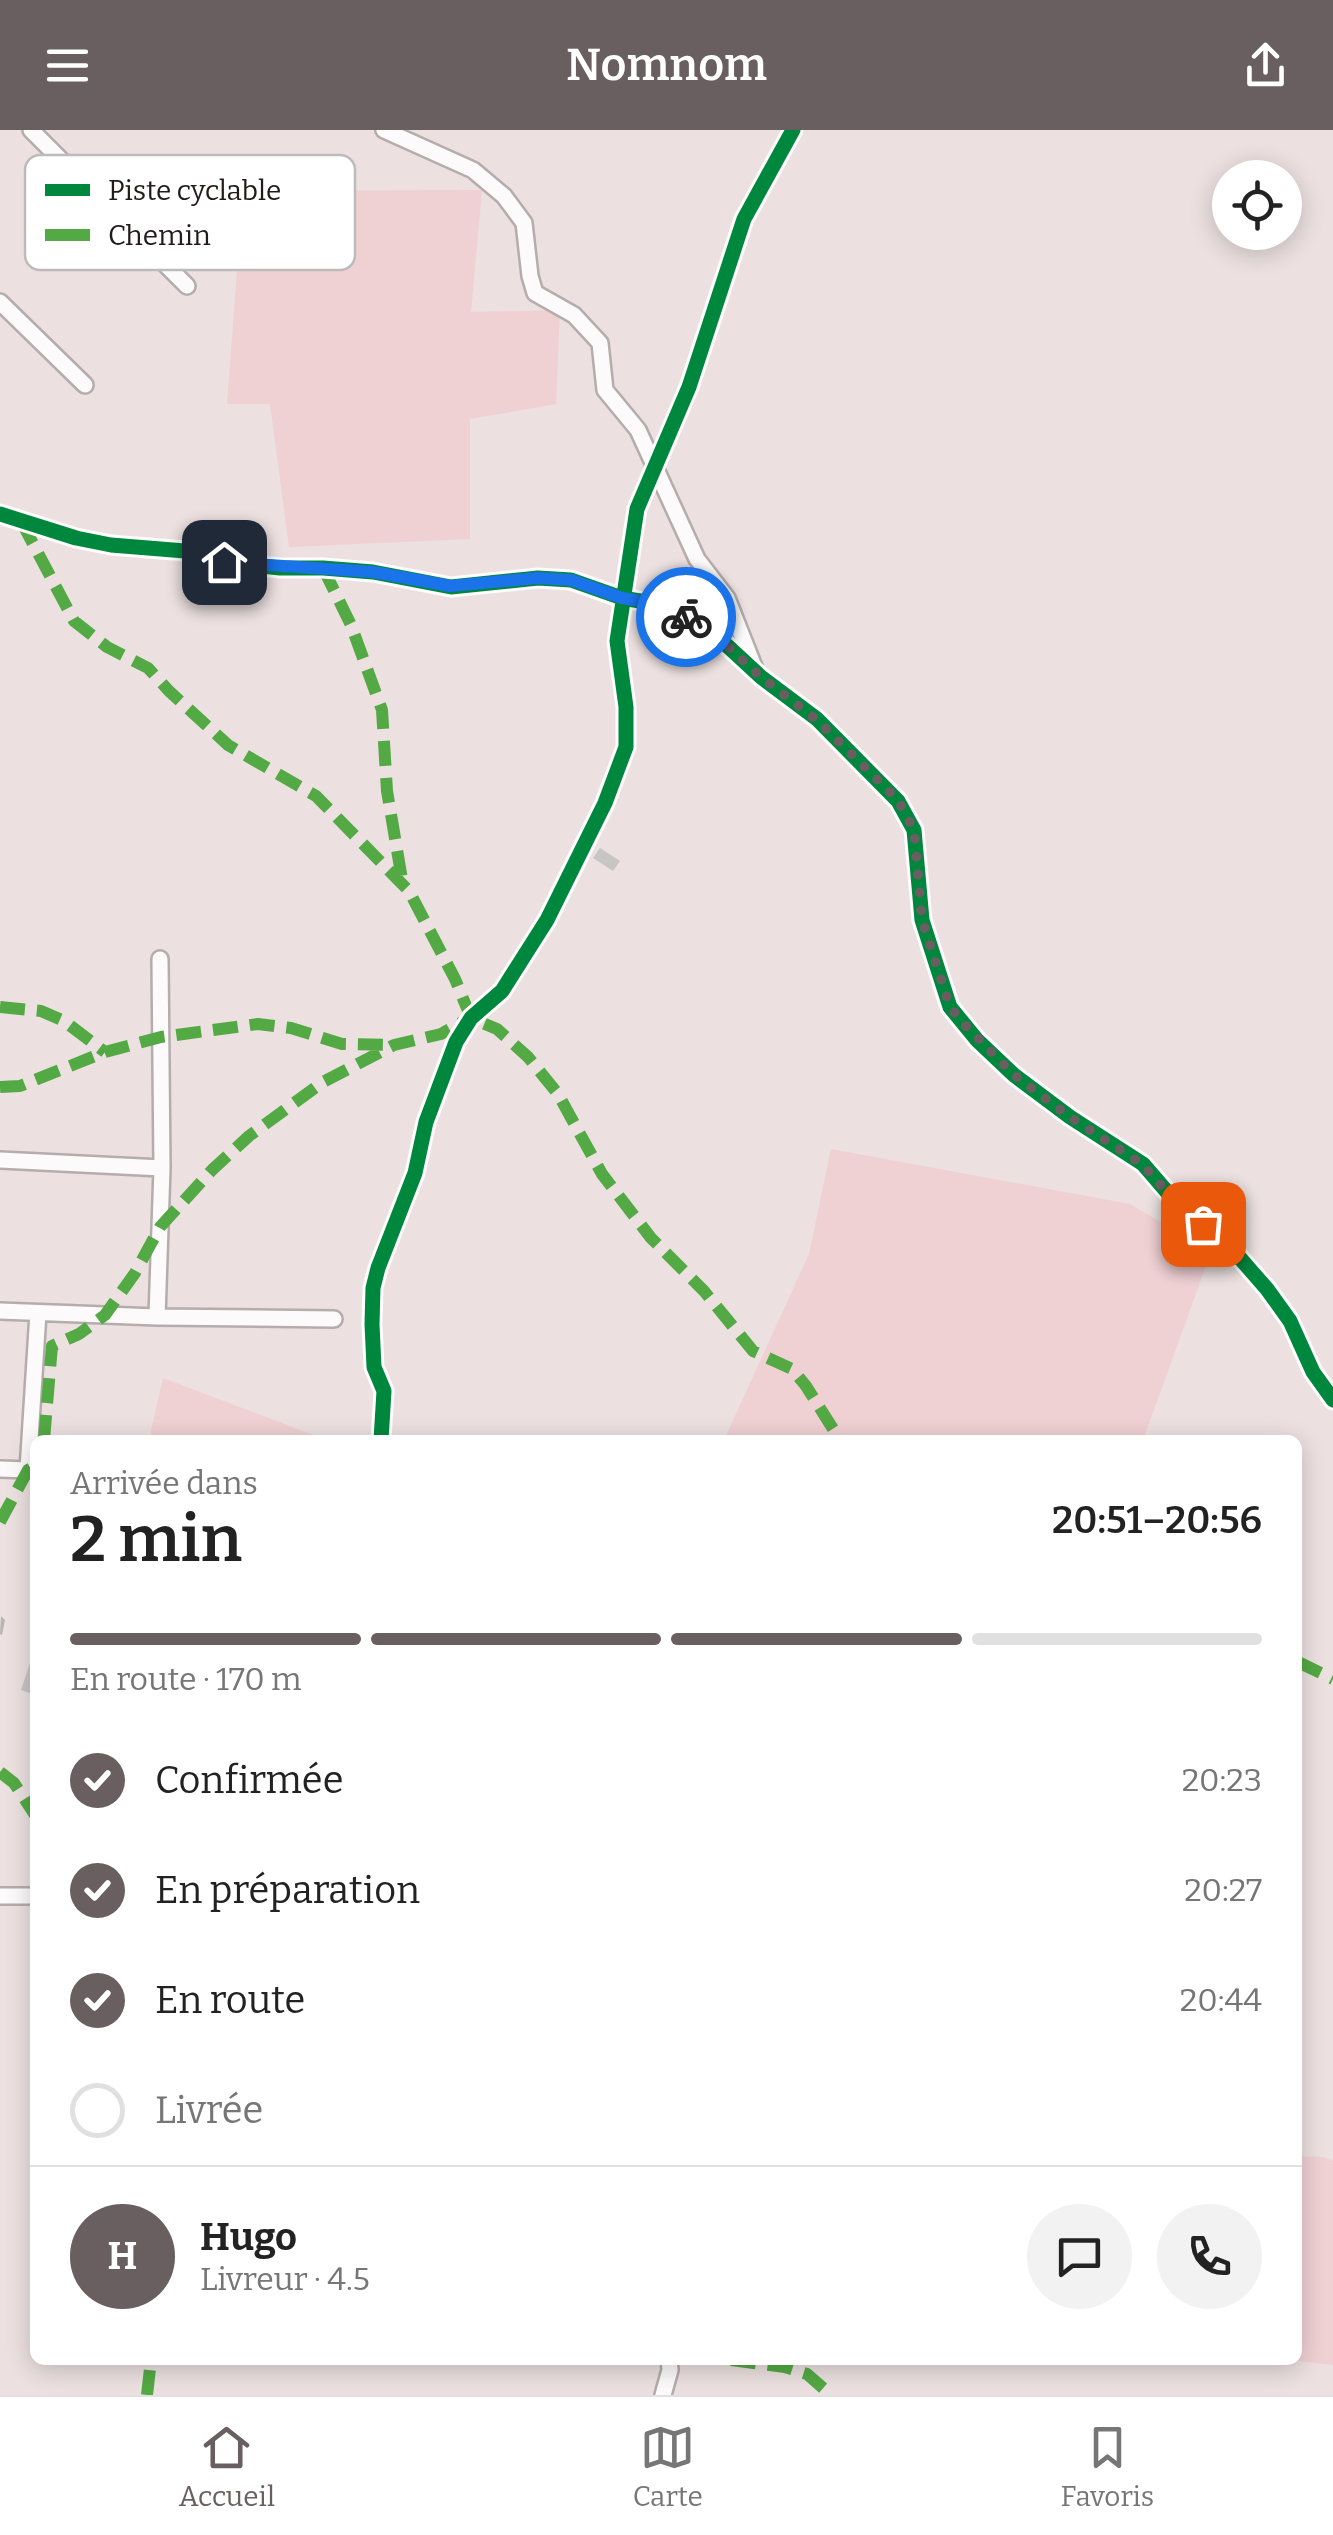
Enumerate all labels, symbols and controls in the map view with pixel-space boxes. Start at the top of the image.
icon: menu [40,38,95,93]
text: Nomnom [566,38,767,92]
icon: share [1238,38,1293,93]
legend [25,155,355,270]
map controls [1212,160,1302,250]
button: locate [1212,160,1302,250]
text: Piste cyclable [108,174,281,207]
text: Chemin [108,219,211,252]
pin [182,520,267,605]
icon: home [197,535,252,590]
courier [636,567,736,667]
icon: bike [659,590,714,645]
pin [1161,1182,1246,1267]
icon: bag [1176,1197,1231,1252]
text: Arrivée dans [70,1464,258,1502]
text: 20:51–20:56 [1052,1497,1262,1543]
text: 2 min [70,1500,242,1578]
text: En route · 170 m [70,1660,302,1698]
icon: check [70,1753,125,1808]
text: Confirmée [155,1757,343,1803]
text: 20:23 [1182,1761,1262,1799]
icon: check [70,1863,125,1918]
text: En préparation [155,1867,420,1913]
text: 20:27 [1184,1871,1262,1909]
icon: check [70,1973,125,2028]
text: En route [155,1977,305,2023]
text: 20:44 [1180,1981,1262,2019]
text: Livrée [155,2087,263,2133]
button: chat [1027,2204,1132,2309]
button: phone [1157,2204,1262,2309]
text: Hugo [200,2214,297,2260]
text: H [108,2233,137,2279]
text: Livreur · 4.5 [200,2260,370,2298]
tab: Accueil [179,2420,275,2513]
tab: Carte [633,2420,703,2513]
tab: Favoris [1061,2420,1154,2513]

